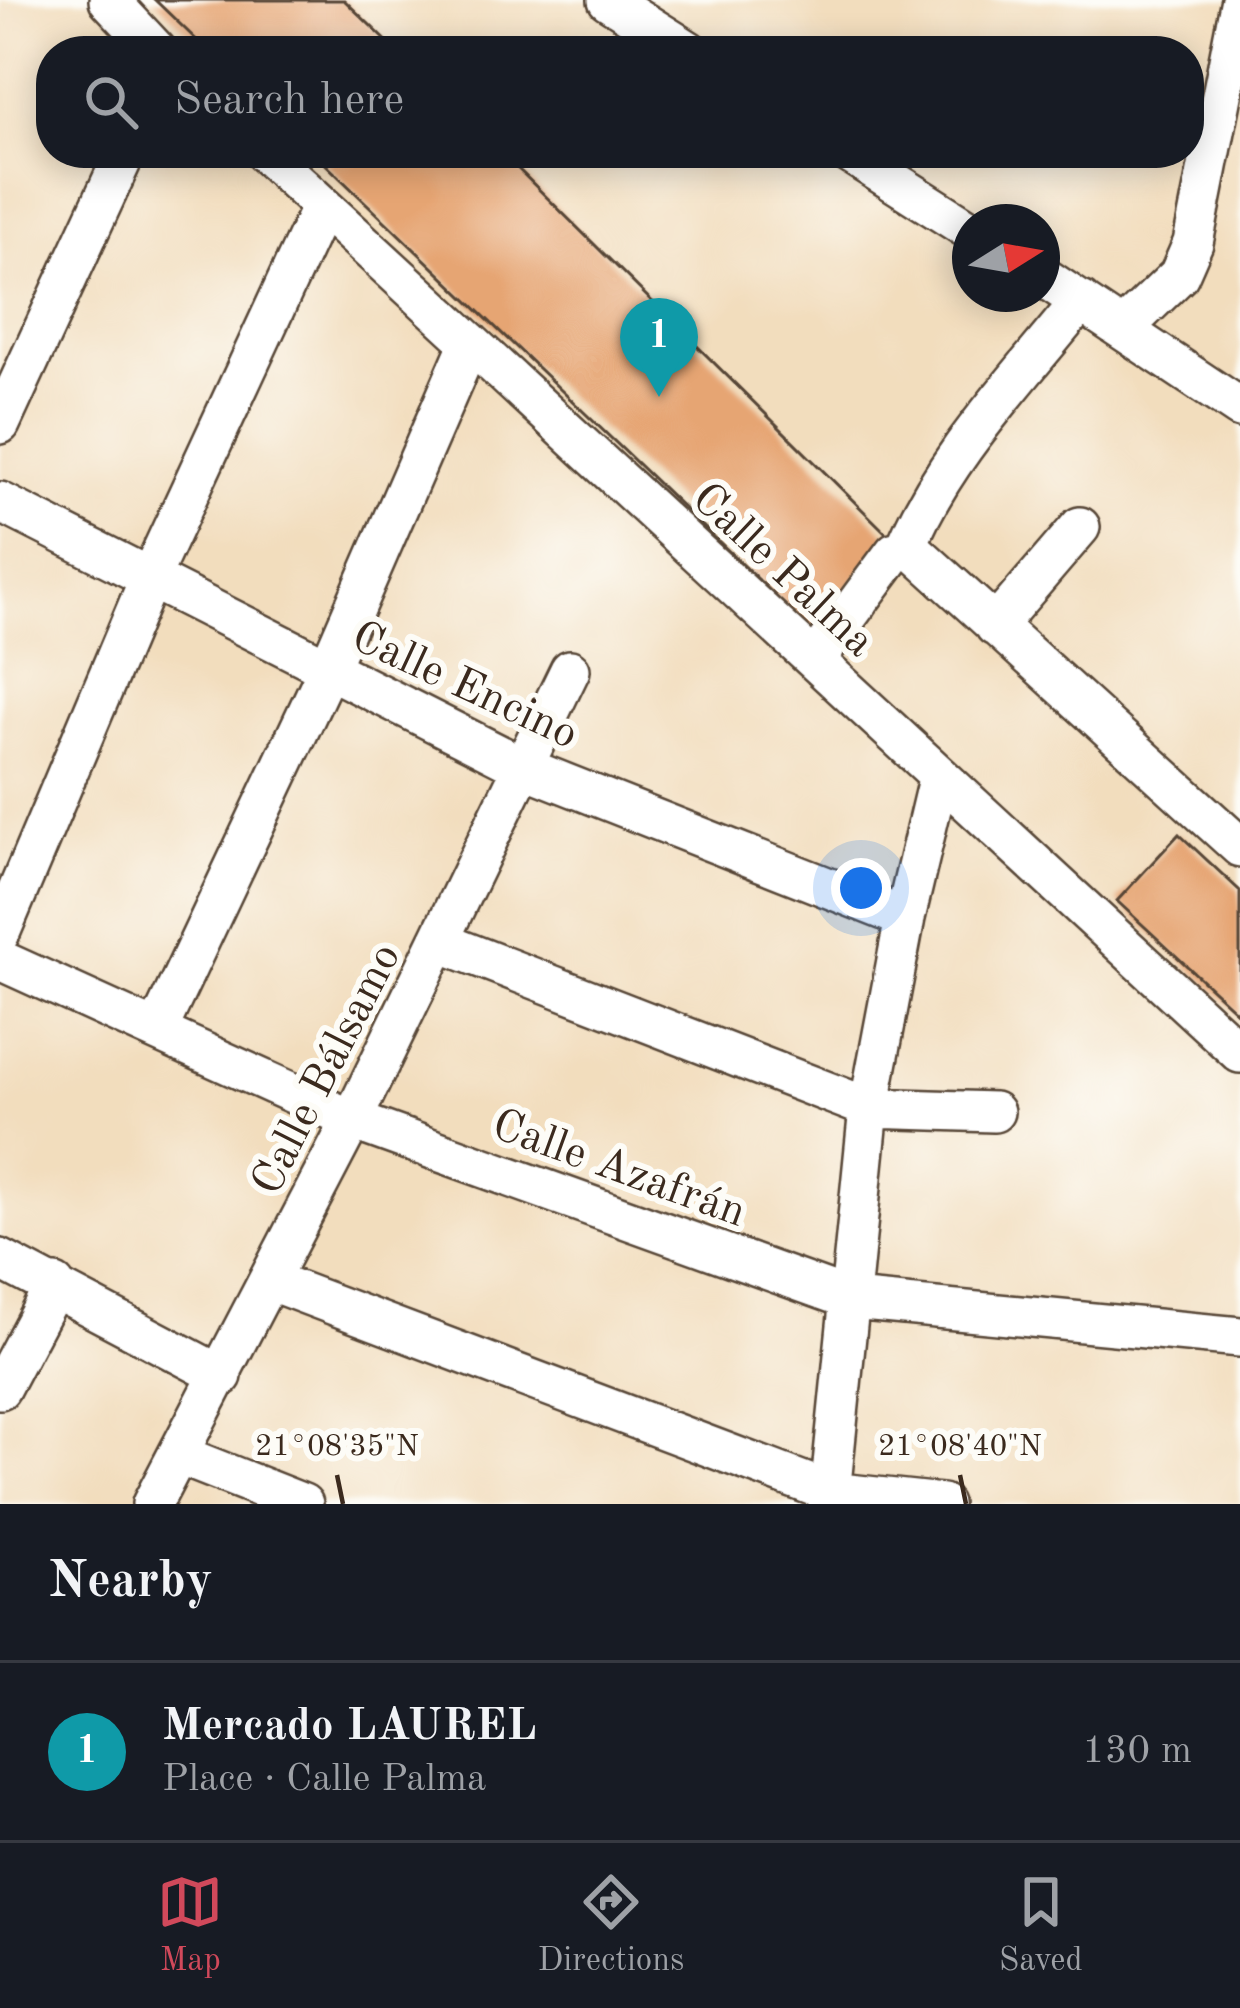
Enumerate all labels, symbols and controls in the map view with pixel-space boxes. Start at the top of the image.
search box [36,36,1204,168]
icon: search [78,69,144,135]
text: Search here [174,79,404,124]
north arrow [952,204,1060,312]
pin: 1 [620,298,698,397]
street label: Calle Palma [682,476,882,667]
street label: Calle Encino [344,615,584,759]
your location [831,858,891,918]
street label: Calle Bálsamo [245,937,411,1203]
street label: Calle Azafrán [486,1104,751,1237]
text: 21°08'35"N [255,1432,419,1462]
text: 21°08'40"N [878,1432,1042,1462]
text: Nearby [48,1557,213,1608]
text: Mercado LAUREL [162,1705,537,1750]
text: 1 [76,1732,98,1771]
text: 130 m [1082,1732,1192,1771]
text: Place · Calle Palma [162,1760,486,1799]
tab: Map [157,1869,223,1982]
tab: Directions [538,1869,684,1982]
tab: Saved [999,1869,1083,1982]

